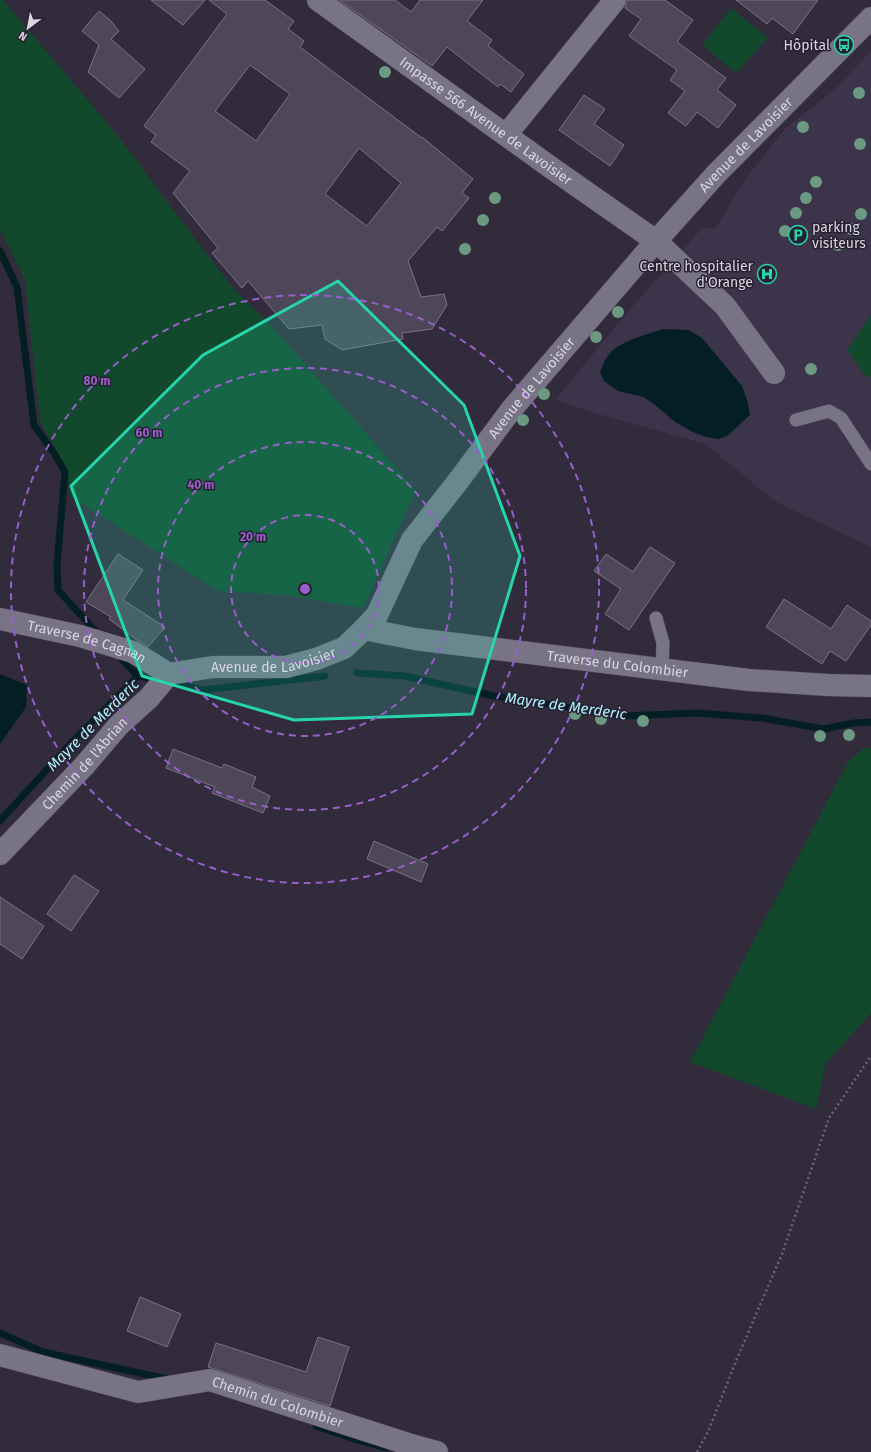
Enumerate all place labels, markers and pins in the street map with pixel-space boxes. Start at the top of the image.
bus stop icon: Hôpital [833,34,855,56]
place label: Hôpital [784,37,830,54]
place label: parking visiteurs [812,219,866,252]
parking icon: parking visiteurs [787,224,809,246]
place label: Centre hospitalier d'Orange [640,258,754,291]
hospital icon: Centre hospitalier d'Orange [756,263,778,285]
centre of rings [298,582,312,596]

